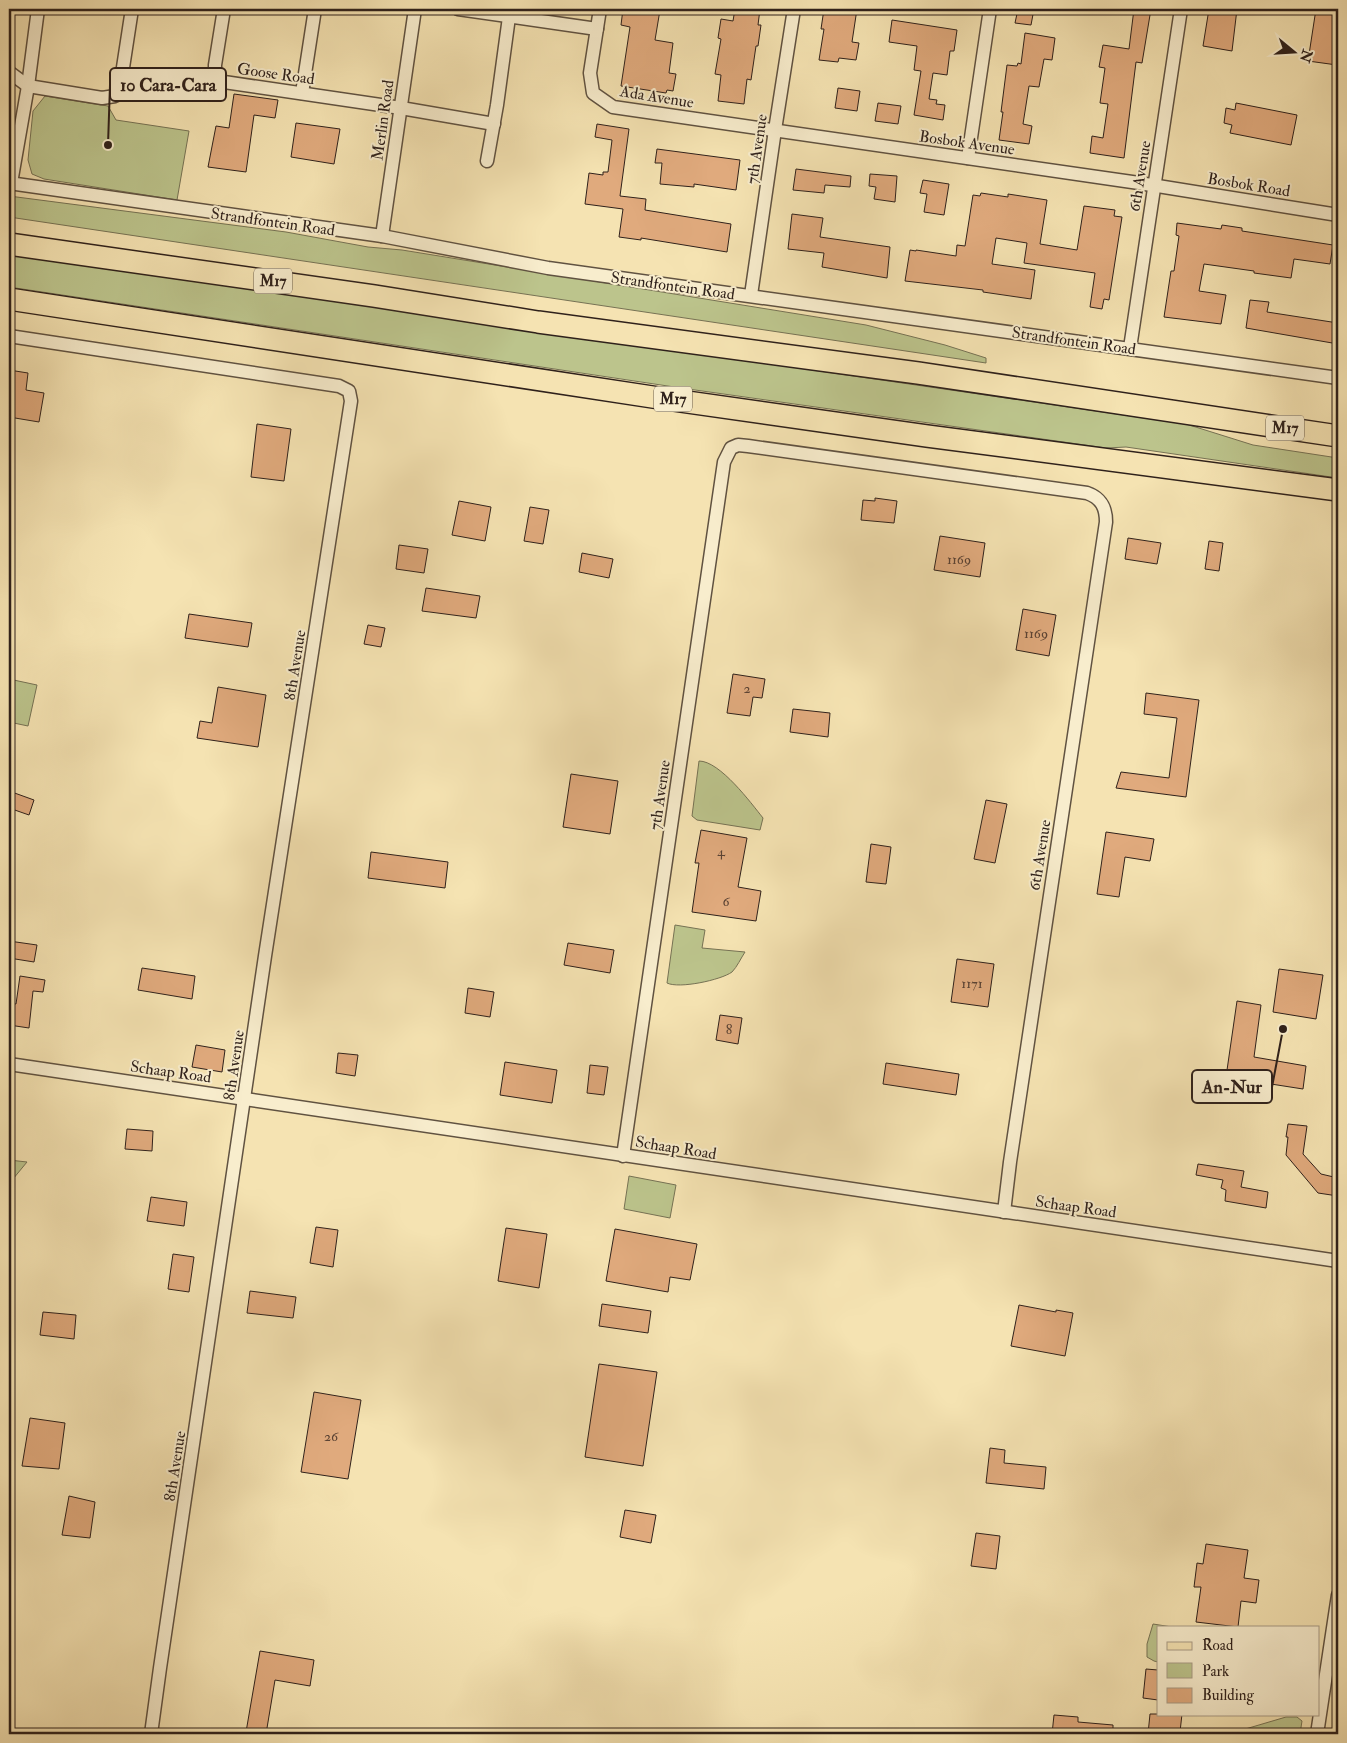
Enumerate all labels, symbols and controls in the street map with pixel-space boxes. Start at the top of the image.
north arrow [1270,28,1320,78]
text: N [1296,46,1316,65]
street label: Goose Road [236,59,316,89]
callout: 10 Cara-Cara [110,68,226,101]
text: 10 Cara-Cara [120,74,217,97]
street label: Merlin Road [367,78,399,162]
street label: Ada Avenue [618,81,695,113]
street label: 7th Avenue [742,112,772,185]
street label: Bosbok Avenue [918,126,1016,160]
street label: 6th Avenue [1125,139,1155,213]
street label: Bosbok Road [1206,169,1292,201]
street label: Strandfontein Road [210,203,336,241]
street label: Strandfontein Road [610,267,736,305]
road number: M17 [254,268,292,294]
street label: Strandfontein Road [1011,322,1137,360]
road number: M17 [654,386,692,412]
road number: M17 [1266,416,1304,440]
house number: 1169 [947,551,971,568]
house number: 1169 [1024,625,1048,642]
street label: 8th Avenue [280,628,310,702]
house number: 2 [743,680,751,697]
street label: 7th Avenue [645,758,675,831]
street label: 6th Avenue [1025,818,1055,892]
house number: 4 [717,843,726,860]
house number: 6 [722,893,730,910]
house number: 1171 [961,975,983,992]
house number: 8 [726,1021,733,1038]
street label: 8th Avenue [219,1028,249,1102]
street label: Schaap Road [129,1056,213,1089]
callout: An-Nur [1192,1070,1272,1103]
text: An-Nur [1201,1076,1262,1099]
street label: Schaap Road [634,1132,718,1165]
street label: Schaap Road [1034,1191,1118,1224]
house number: 26 [324,1428,339,1445]
street label: 8th Avenue [160,1429,190,1503]
legend [1157,1626,1320,1716]
text: Road [1202,1636,1234,1655]
text: Park [1202,1662,1229,1681]
text: Building [1202,1686,1254,1705]

